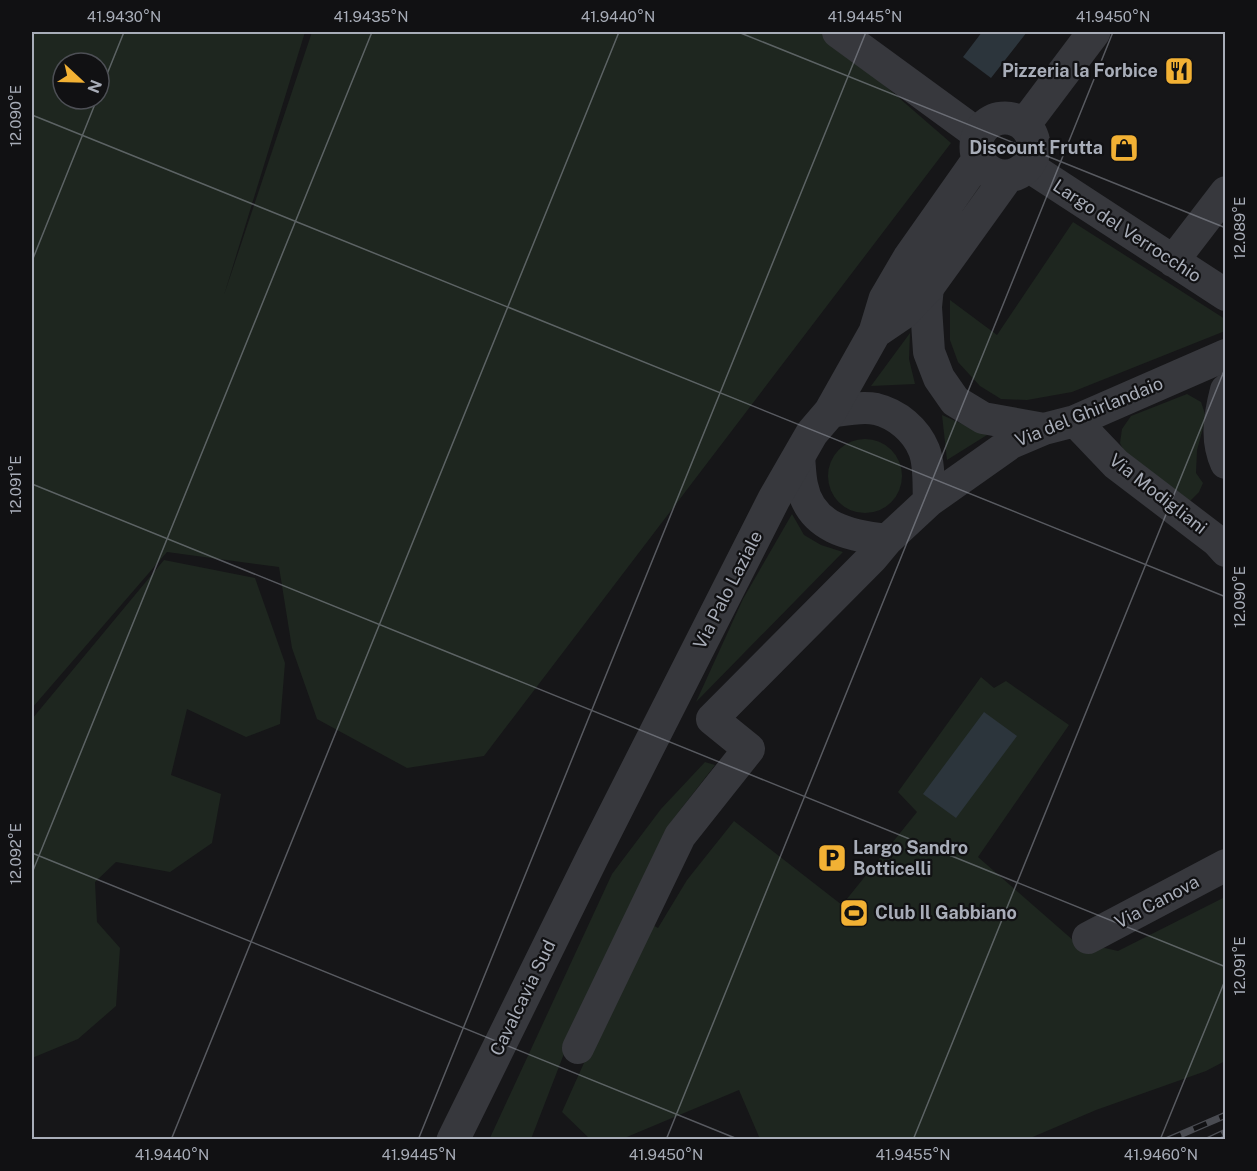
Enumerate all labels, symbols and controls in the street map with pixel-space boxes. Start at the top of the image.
text: 41.9430°N [87,8,161,25]
text: 41.9435°N [334,8,409,25]
text: 41.9440°N [581,8,655,25]
text: 41.9445°N [828,8,902,25]
text: 41.9450°N [1076,8,1150,25]
north arrow [51,51,111,111]
restaurant icon: Pizzeria la Forbice [1163,55,1195,87]
place label: Pizzeria la Forbice [1002,60,1158,81]
text: N [83,77,106,96]
text: 12.090°E [7,85,24,147]
shop icon: Discount Frutta [1108,132,1140,164]
place label: Discount Frutta [969,137,1103,158]
street label: Largo del Verrocchio [1049,175,1205,286]
text: 12.089°E [1231,197,1248,259]
street label: Via del Ghirlandaio [1012,372,1166,451]
street label: Via Modigliani [1105,449,1211,538]
text: 12.091°E [7,455,24,515]
street label: Via Palo Laziale [689,527,766,652]
text: 12.090°E [1231,566,1248,628]
text: 12.092°E [7,823,24,885]
place label: Largo Sandro Botticelli [853,837,968,879]
parking icon: Largo Sandro Botticelli [816,842,848,874]
street label: Via Canova [1111,871,1202,933]
sports icon: Club Il Gabbiano [838,897,870,929]
place label: Club Il Gabbiano [875,902,1017,923]
street label: Cavalcavia Sud [485,936,560,1059]
text: 12.091°E [1231,936,1248,996]
text: 41.9440°N [135,1146,209,1163]
text: 41.9445°N [382,1146,456,1163]
text: 41.9450°N [629,1146,703,1163]
text: 41.9455°N [875,1146,951,1163]
text: 41.9460°N [1124,1146,1198,1163]

